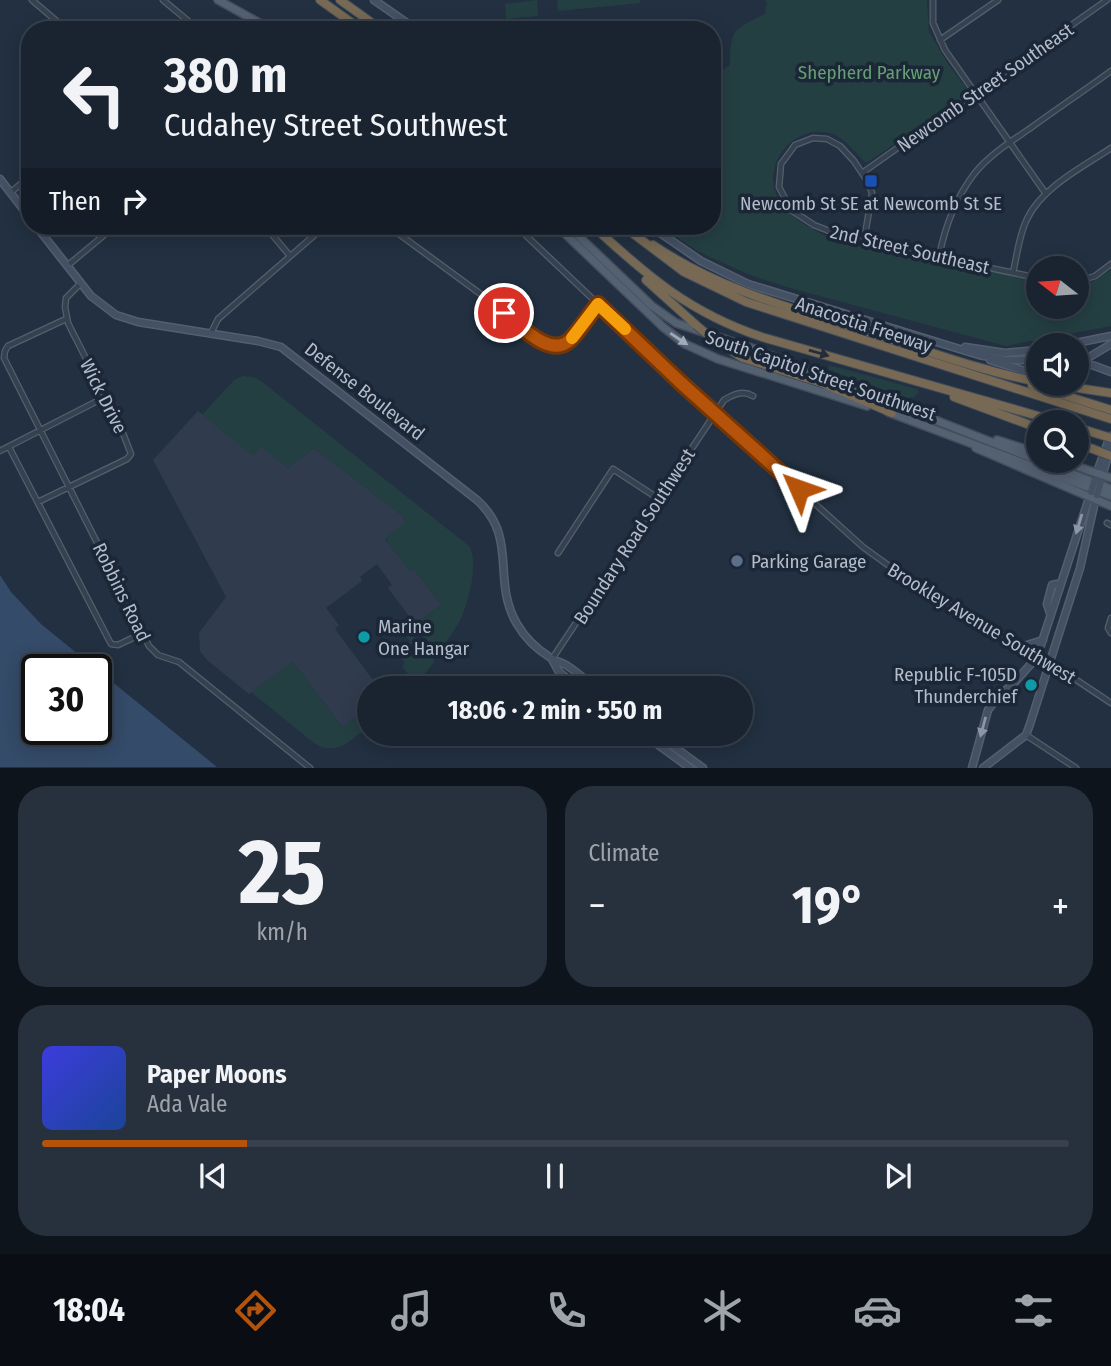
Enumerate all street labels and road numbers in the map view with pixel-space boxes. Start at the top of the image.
street label: Newcomb Street Southeast [893,17,1078,157]
street label: 2nd Street Southeast [828,220,992,279]
street label: Anacostia Freeway [793,292,936,358]
street label: South Capitol Street Southwest [703,325,940,426]
street label: Defense Boulevard [300,337,429,445]
street label: Wick Drive [75,355,132,437]
street label: Boundary Road Southwest [569,443,700,628]
street label: Robbins Road [88,539,155,645]
street label: Brookley Avenue Southwest [883,558,1081,689]

